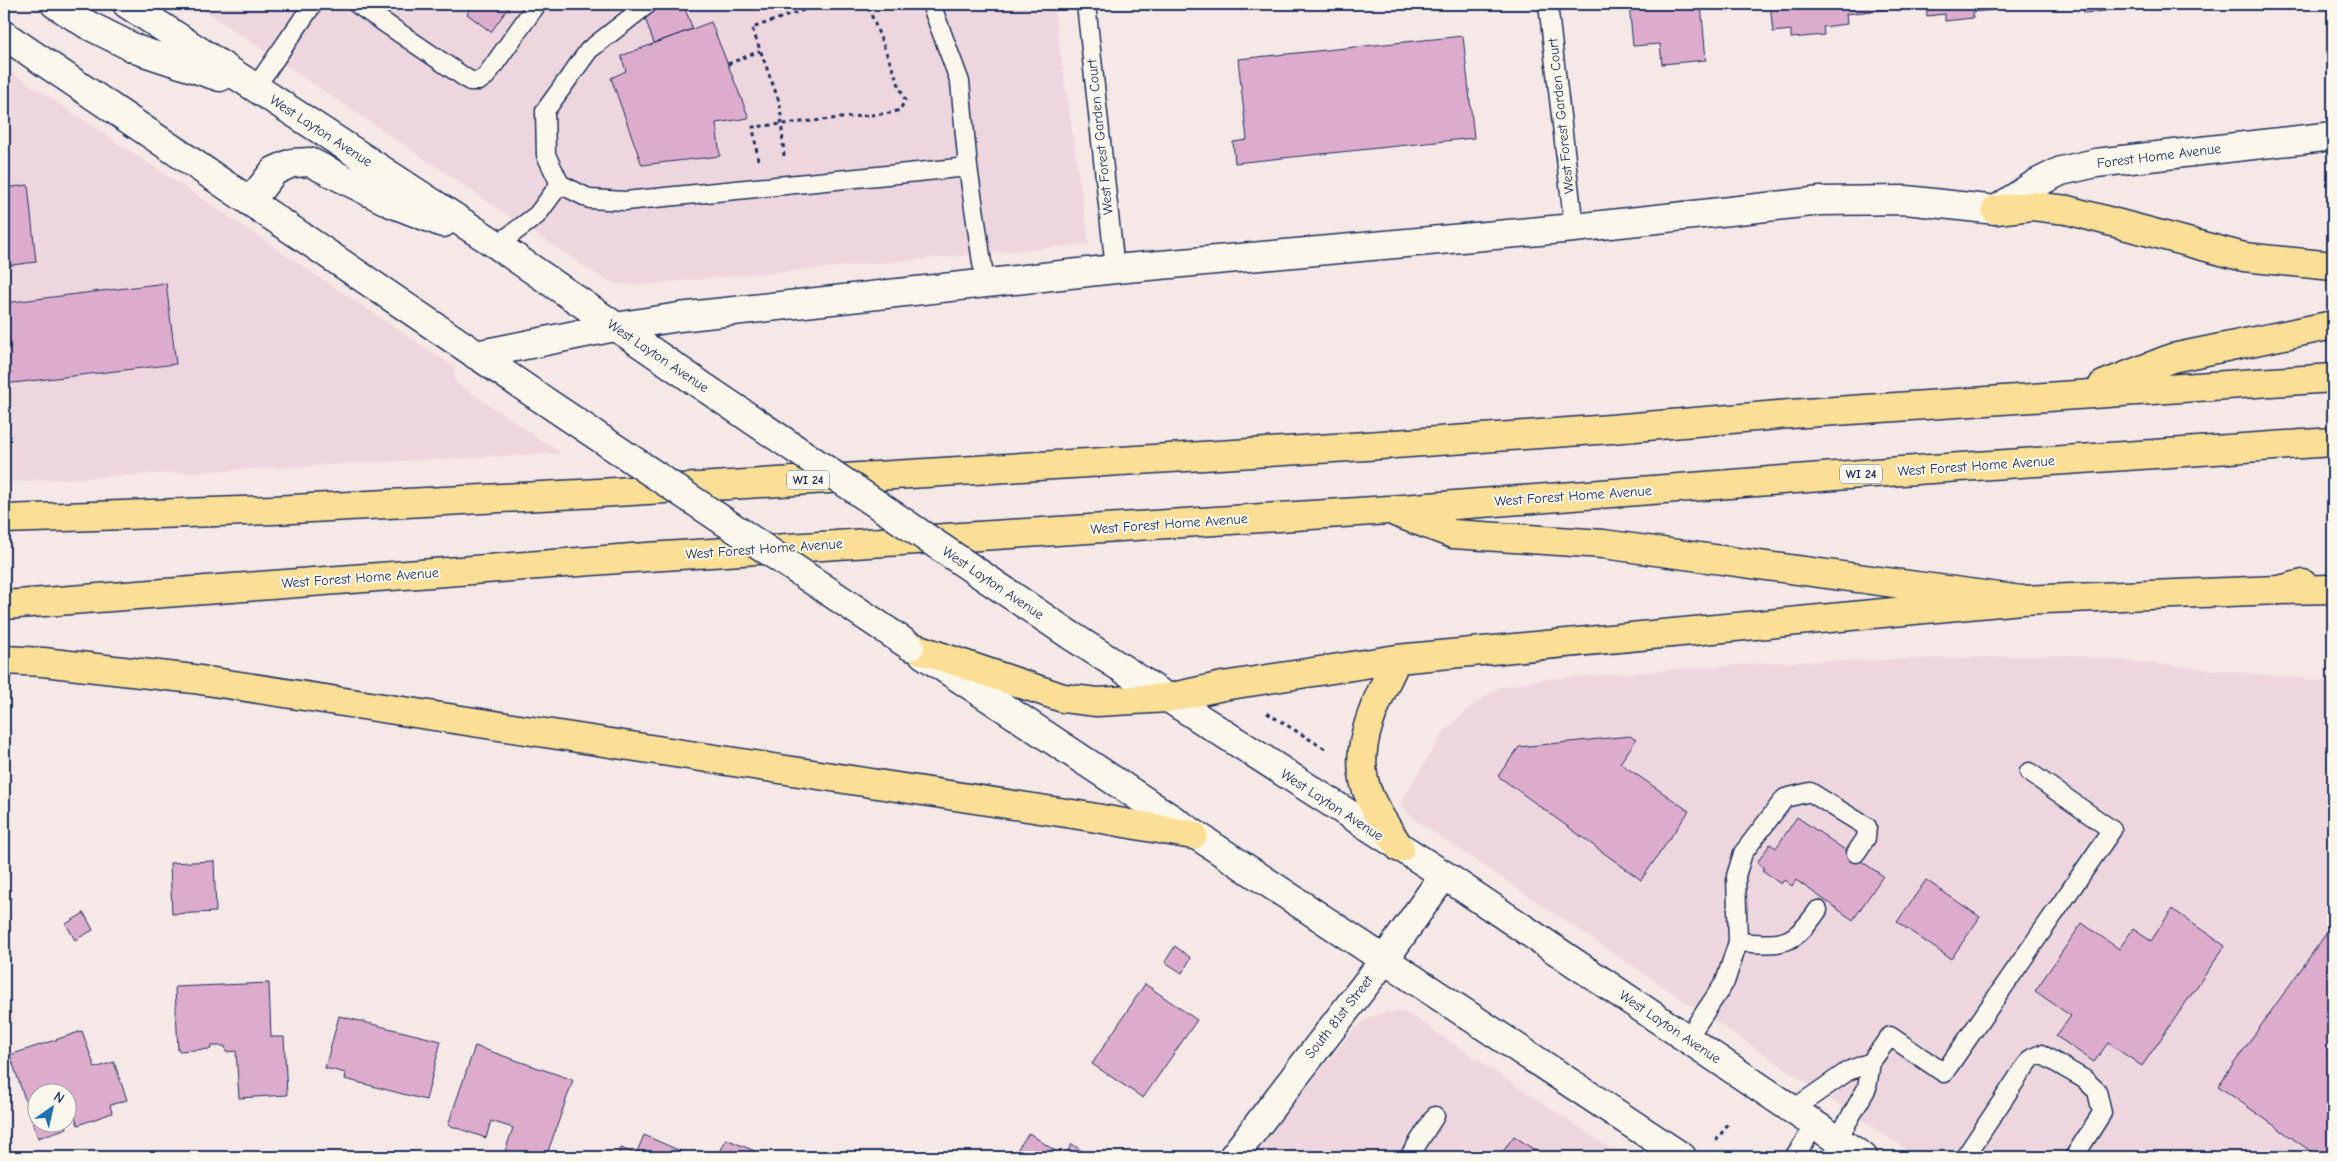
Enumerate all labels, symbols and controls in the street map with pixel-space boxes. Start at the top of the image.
street label: West Forest Garden Court [1544,36,1578,195]
street label: West Forest Garden Court [1083,57,1117,216]
street label: West Layton Avenue [266,91,376,171]
street label: Forest Home Avenue [2096,140,2222,172]
street label: West Layton Avenue [604,316,712,396]
street label: West Forest Home Avenue [1897,452,2055,480]
road number: WI 24 [1840,464,1882,484]
road number: WI 24 [787,470,829,490]
street label: West Forest Home Avenue [1494,482,1652,510]
street label: West Forest Home Avenue [1090,510,1248,538]
street label: West Forest Home Avenue [685,535,843,563]
street label: West Layton Avenue [939,543,1047,623]
street label: West Forest Home Avenue [281,564,439,592]
street label: West Layton Avenue [1277,765,1387,845]
street label: South 81st Street [1301,971,1377,1062]
street label: West Layton Avenue [1616,987,1724,1067]
north arrow [28,1084,78,1134]
text: N [50,1088,68,1107]

